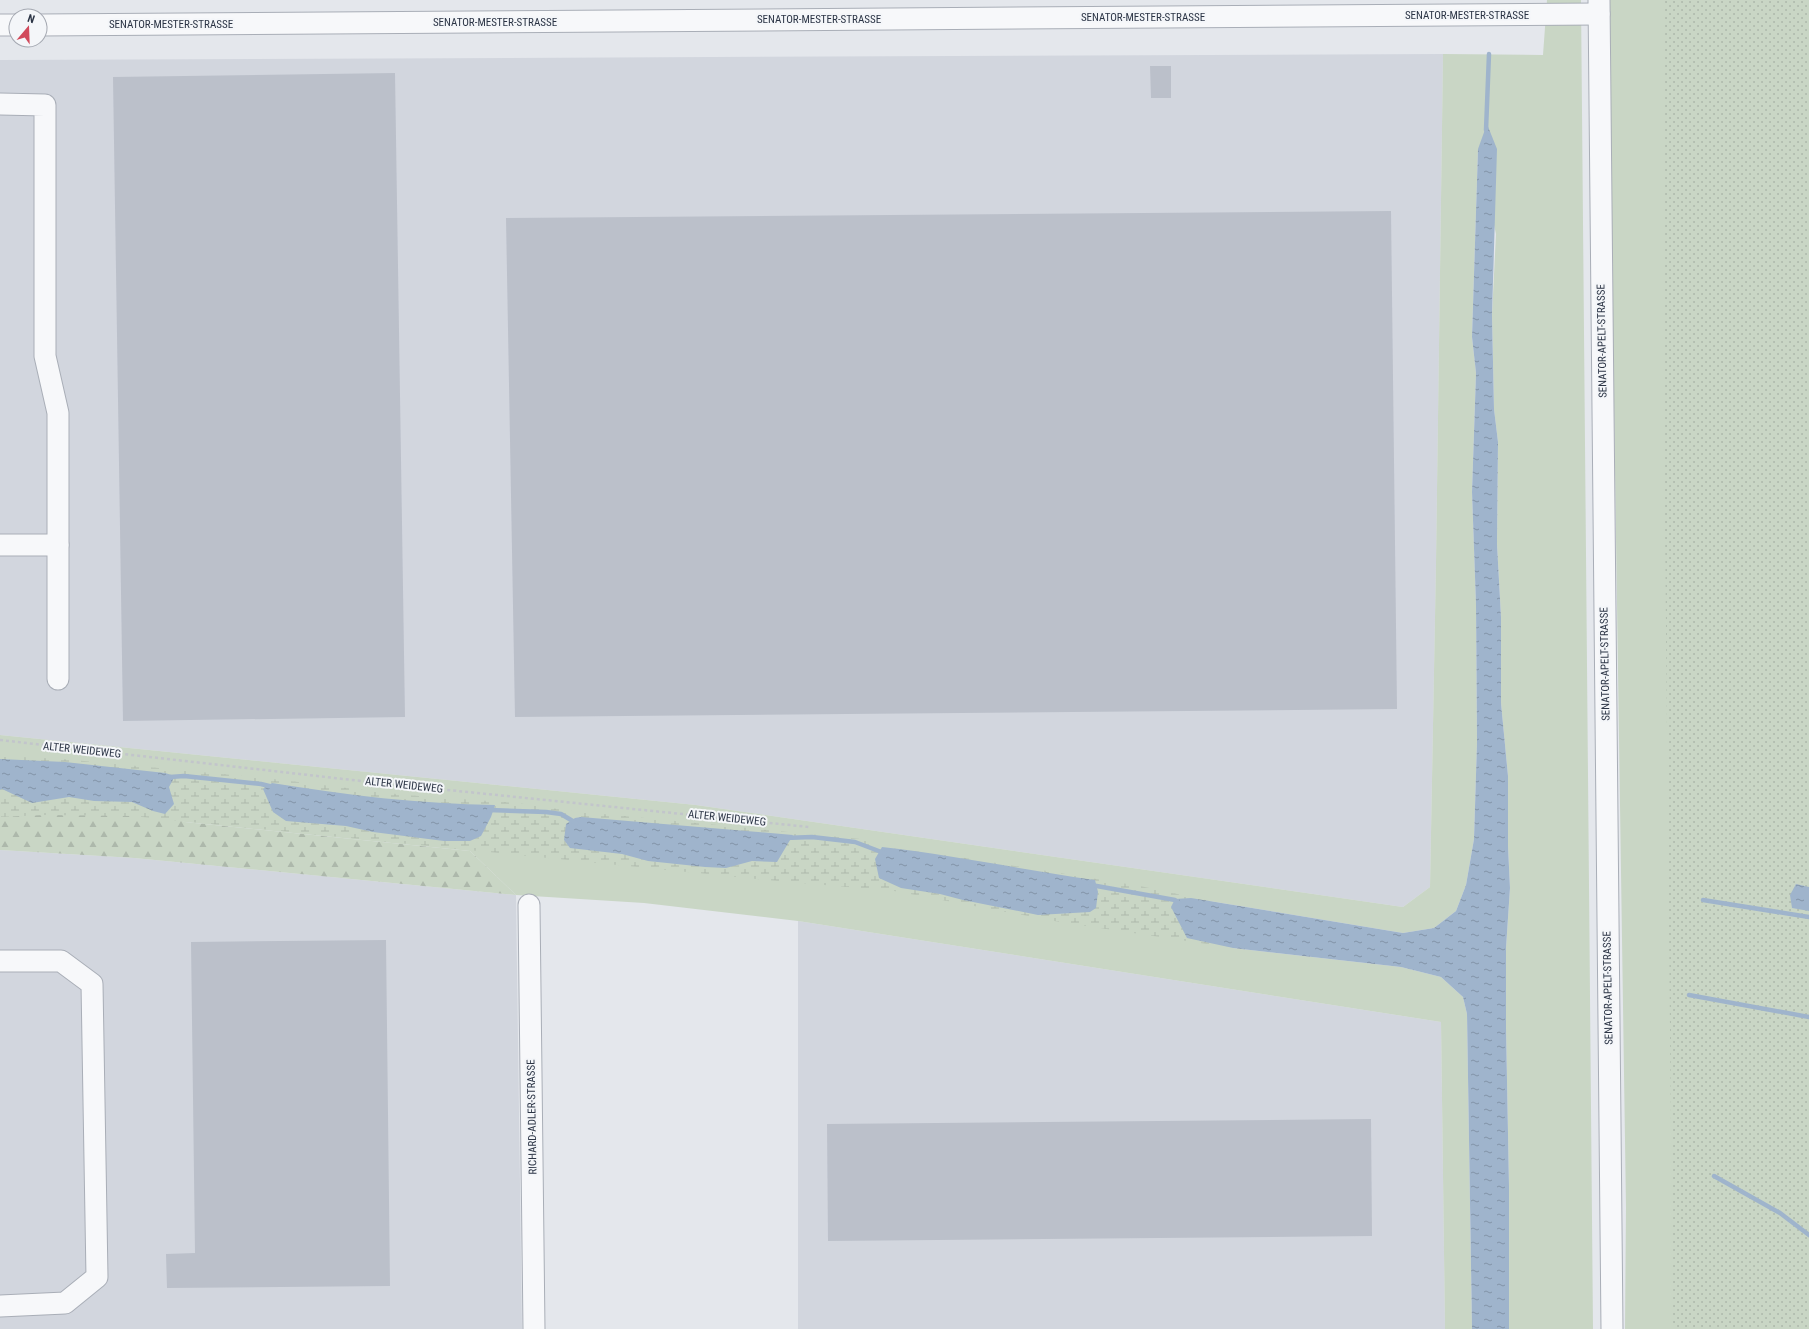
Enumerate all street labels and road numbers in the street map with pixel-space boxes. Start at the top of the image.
street label: SENATOR-MESTER-STRASSE [1405,9,1530,22]
street label: SENATOR-MESTER-STRASSE [1081,11,1206,24]
street label: SENATOR-MESTER-STRASSE [757,13,882,26]
street label: SENATOR-MESTER-STRASSE [433,16,558,29]
street label: SENATOR-MESTER-STRASSE [109,18,234,31]
street label: SENATOR-APELT-STRASSE [1594,283,1609,398]
street label: SENATOR-APELT-STRASSE [1597,606,1612,721]
street label: ALTER WEIDEWEG [42,739,122,761]
street label: ALTER WEIDEWEG [364,774,444,796]
street label: ALTER WEIDEWEG [687,807,767,829]
street label: SENATOR-APELT-STRASSE [1600,930,1615,1045]
street label: RICHARD-ADLER-STRASSE [524,1059,540,1175]

